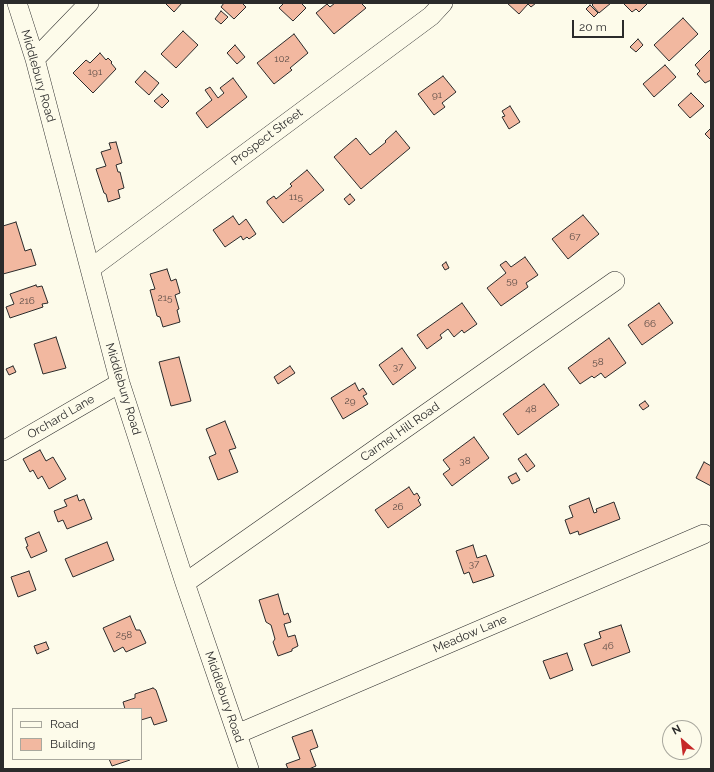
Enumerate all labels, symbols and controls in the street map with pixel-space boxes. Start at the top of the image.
scale bar [574,12,626,38]
text: 20 m [579,20,607,34]
street label: Middlebury Road [18,28,58,124]
house number: 102 [274,53,290,65]
house number: 191 [88,66,102,78]
house number: 91 [432,89,442,101]
street label: Prospect Street [228,105,306,169]
house number: 115 [289,191,303,203]
house number: 67 [569,231,581,243]
house number: 59 [506,275,518,287]
house number: 215 [158,292,172,304]
house number: 216 [19,295,35,307]
house number: 66 [644,318,656,330]
street label: Middlebury Road [102,341,144,437]
house number: 58 [592,356,604,368]
house number: 37 [393,361,403,373]
street label: Orchard Lane [25,392,97,442]
house number: 29 [344,395,356,407]
street label: Carmel Hill Road [358,399,442,465]
house number: 48 [525,403,537,415]
house number: 38 [459,455,471,467]
house number: 26 [392,501,404,513]
house number: 37 [469,558,479,570]
street label: Meadow Lane [431,612,509,656]
house number: 258 [116,629,132,641]
house number: 46 [602,640,614,652]
street label: Middlebury Road [202,650,246,744]
legend [12,708,142,760]
text: Road [50,717,79,731]
north arrow [662,720,702,760]
text: N [670,722,683,738]
text: Building [50,737,96,751]

